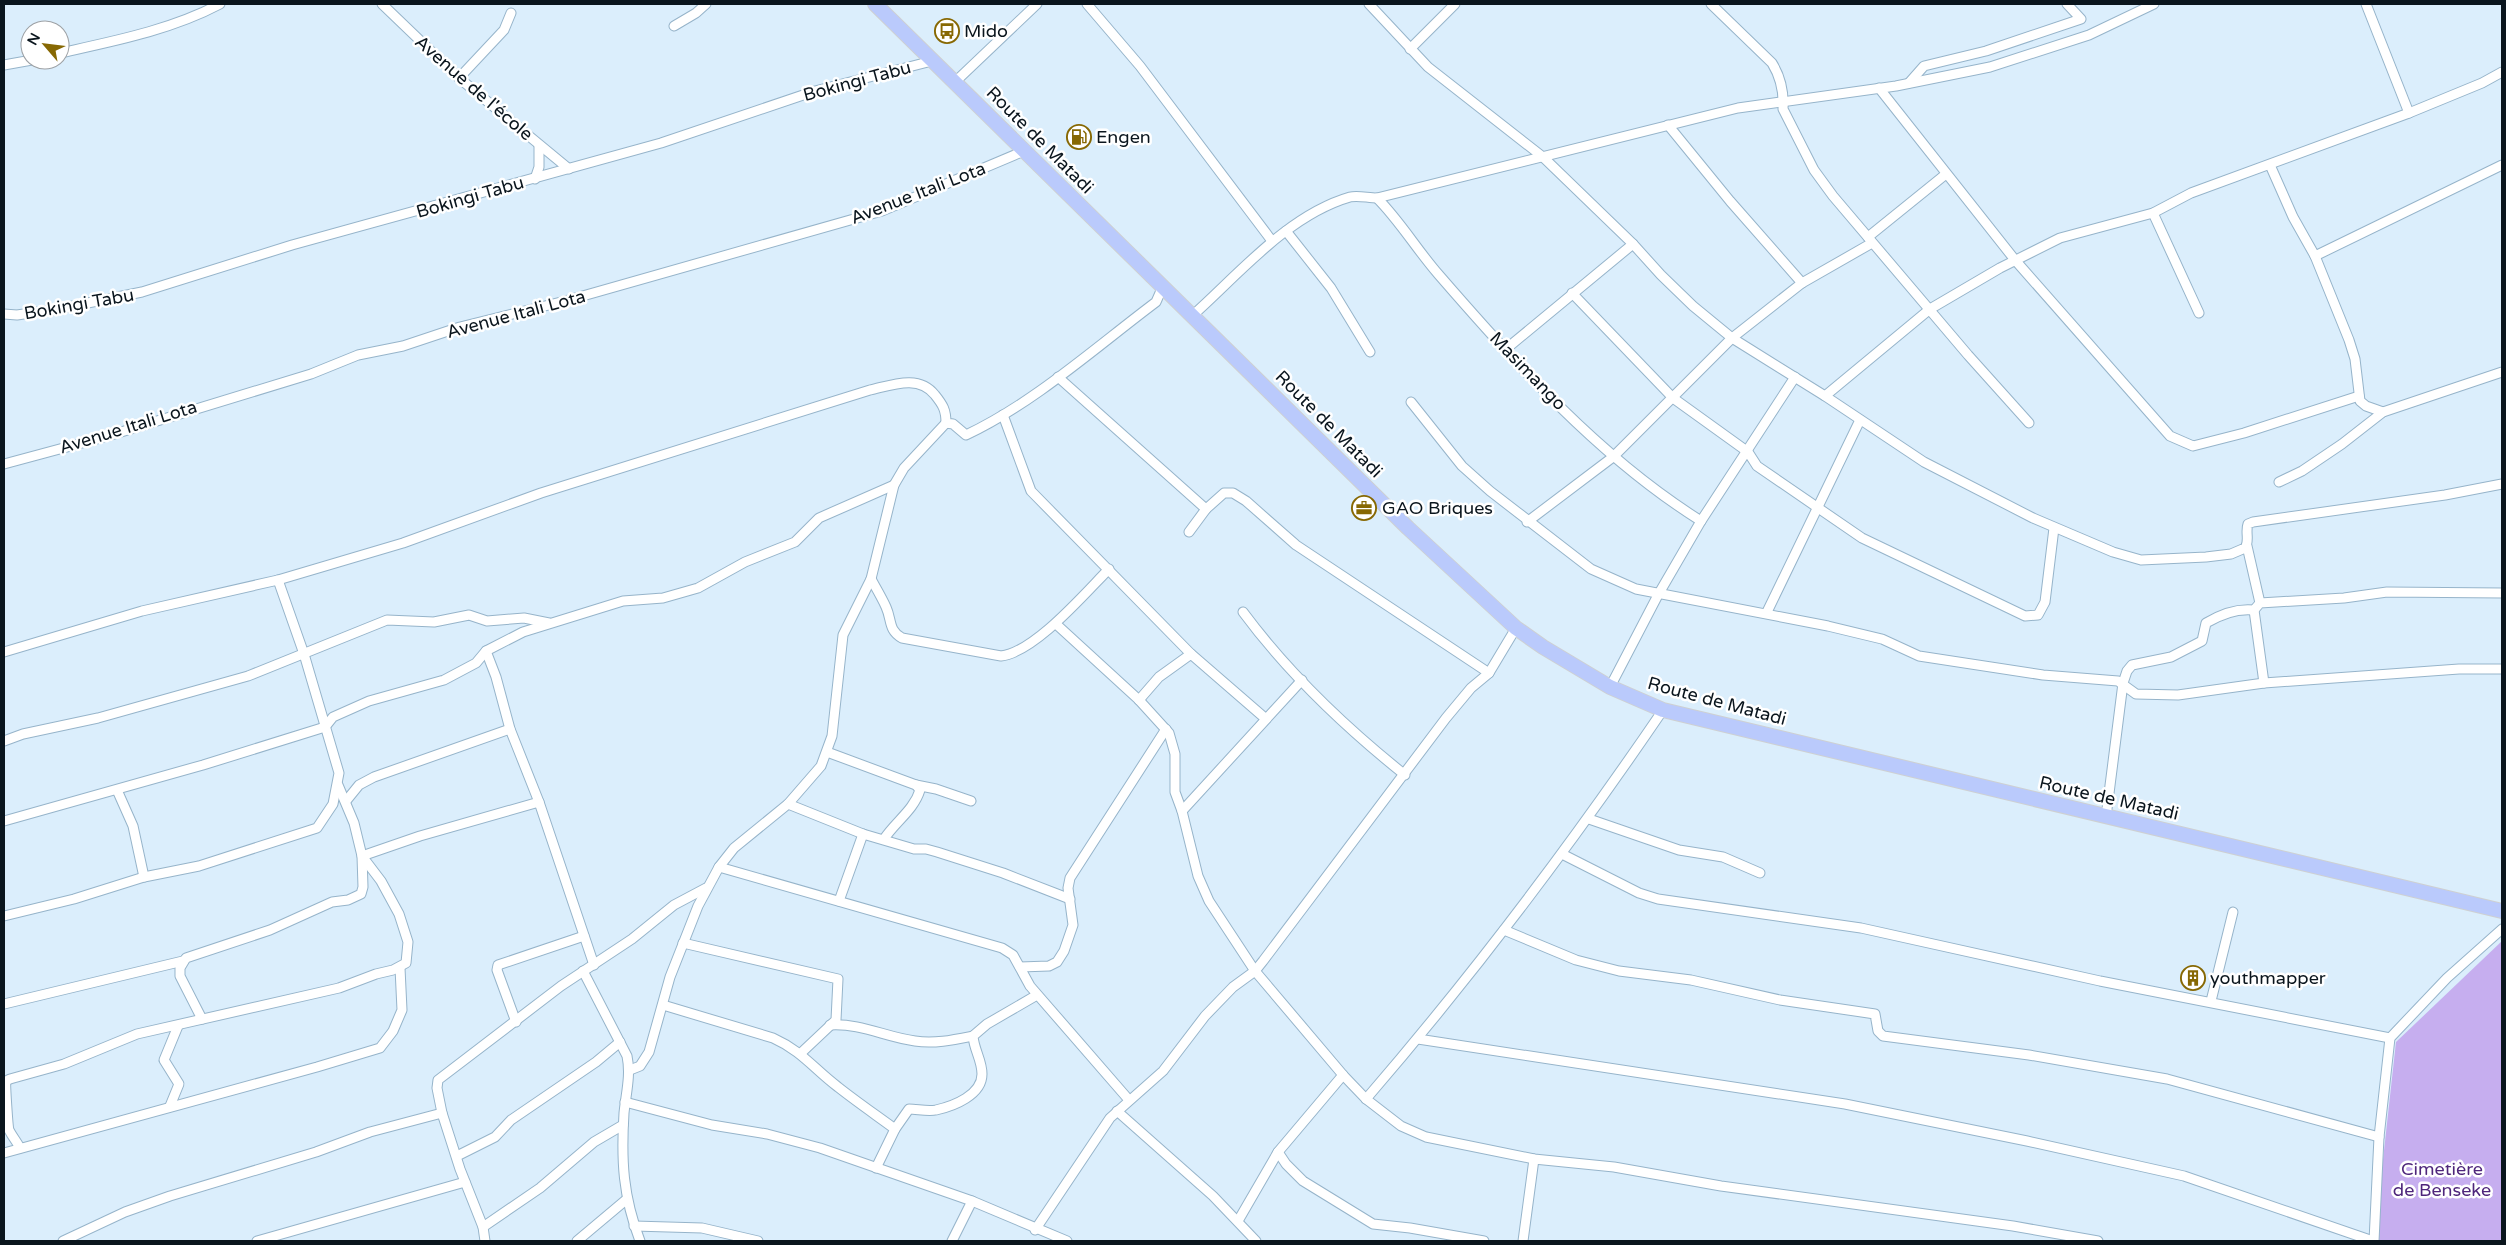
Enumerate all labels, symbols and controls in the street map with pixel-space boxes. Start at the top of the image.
bus stop icon: Mido [934,18,960,44]
north arrow [20,20,70,70]
place label: Mido [964,20,1008,42]
text: N [24,30,44,48]
street label: Avenue de l'école [411,31,537,145]
street label: Bokingi Tabu [801,56,913,106]
street label: Route de Matadi [982,82,1098,198]
fuel station icon: Engen [1066,124,1092,150]
place label: Engen [1096,126,1151,148]
street label: Avenue Itali Lota [847,157,989,229]
street label: Bokingi Tabu [414,171,526,223]
street label: Bokingi Tabu [22,284,136,324]
street label: Avenue Itali Lota [444,285,588,343]
street label: Masimango [1485,327,1571,415]
street label: Route de Matadi [1271,366,1387,482]
street label: Avenue Itali Lota [56,396,200,458]
office icon: GAO Briques [1351,495,1377,521]
place label: GAO Briques [1382,497,1493,519]
street label: Route de Matadi [1645,672,1789,730]
street label: Route de Matadi [2037,771,2181,825]
building icon: youthmapper [2180,965,2206,991]
place label: youthmapper [2210,967,2326,989]
park label: Cimetière de Benseke [2393,1158,2491,1201]

